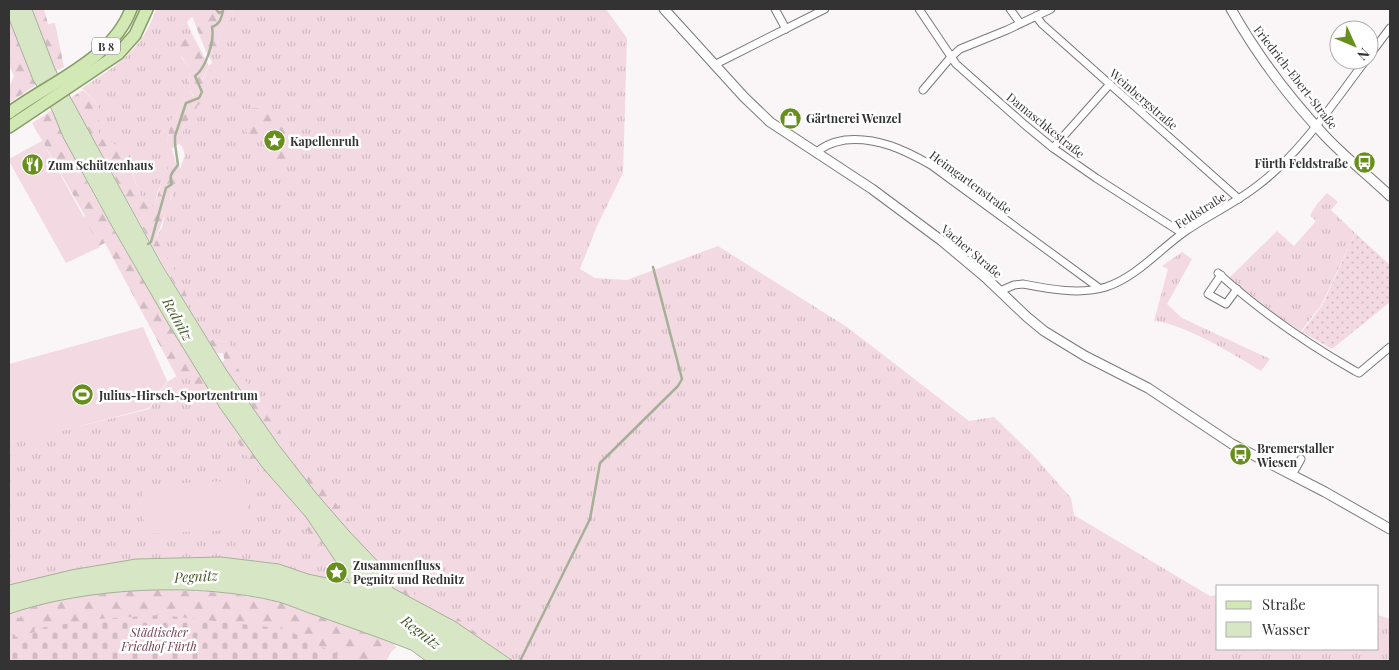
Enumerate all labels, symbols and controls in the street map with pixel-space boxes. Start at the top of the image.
north arrow [1329,20,1379,70]
street label: Friedrich-Ebert-Straße [1251,22,1341,132]
road number: B 8 [92,37,120,54]
text: N [1353,44,1374,65]
street label: Weinbergstraße [1106,64,1181,133]
street label: Damaschkestraße [1004,89,1088,161]
shop icon: Gärtnerei Wenzel [778,106,802,130]
place label: Gärtnerei Wenzel [806,110,902,126]
place icon: Kapellenruh [262,129,286,153]
place label: Kapellenruh [290,133,360,149]
street label: Heimgartenstraße [927,147,1015,217]
bus stop icon: Fürth Feldstraße [1352,151,1376,175]
restaurant icon: Zum Schützenhaus [20,153,44,177]
place label: Fürth Feldstraße [1255,155,1348,171]
place label: Zum Schützenhaus [48,157,154,173]
street label: Feldstraße [1172,188,1228,232]
street label: Vacher Straße [937,220,1006,281]
water label: Rednitz [158,293,198,344]
sports icon: Julius-Hirsch-Sportzentrum [71,383,95,407]
place label: Julius-Hirsch-Sportzentrum [98,387,258,403]
place label: Bremerstaller Wiesen [1256,440,1334,470]
bus stop icon: Bremerstaller Wiesen [1229,443,1253,467]
place label: Zusammenfluss Pegnitz und Rednitz [353,557,465,587]
place icon: Zusammenfluss Pegnitz und Rednitz [325,560,349,584]
water label: Pegnitz [173,565,219,587]
legend [1216,585,1379,650]
text: Straße [1262,594,1306,614]
water label: Regnitz [397,610,445,654]
text: Wasser [1261,619,1310,639]
park label: Städtischer Friedhof Fürth [120,624,197,654]

